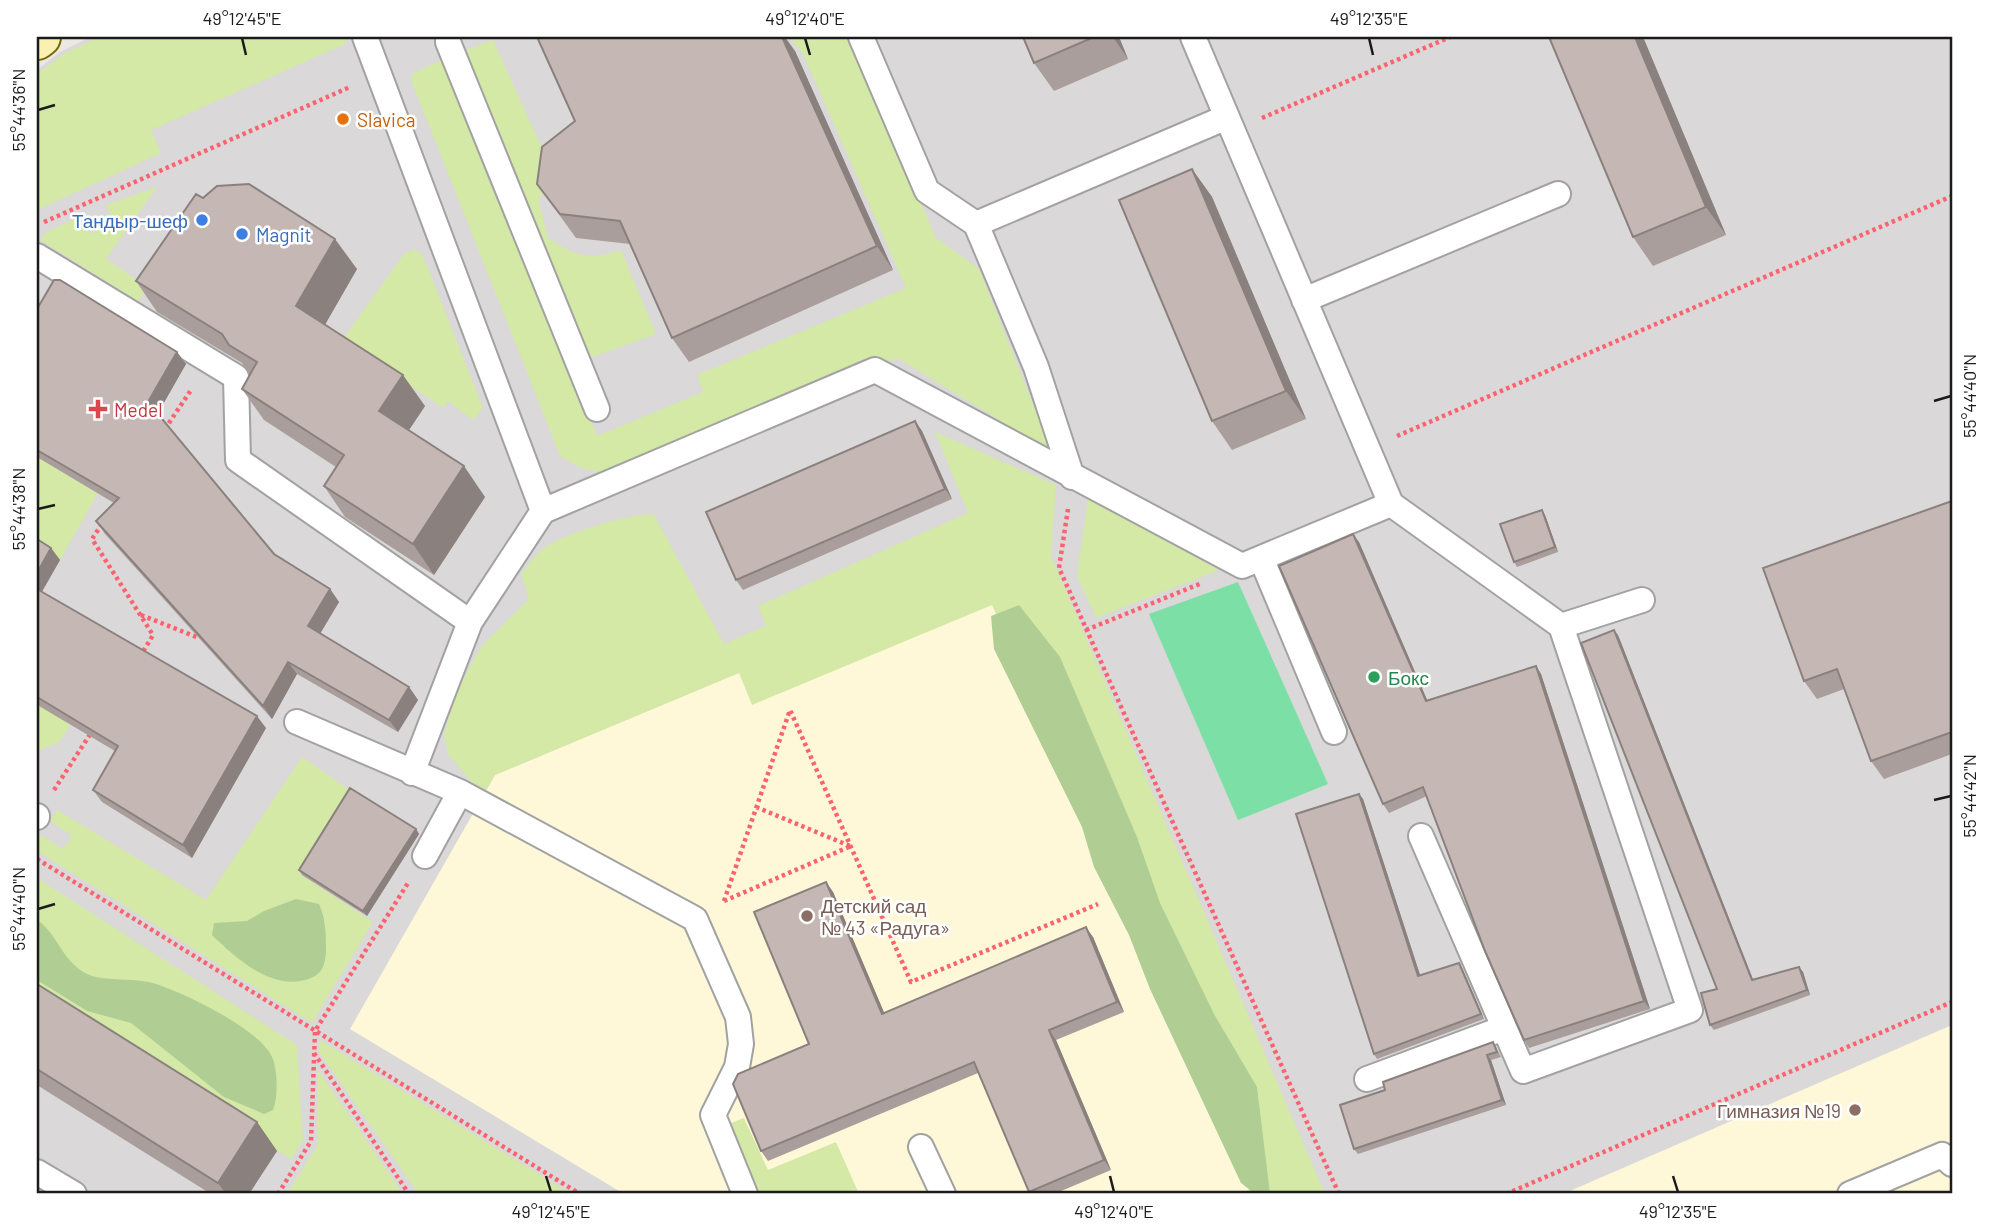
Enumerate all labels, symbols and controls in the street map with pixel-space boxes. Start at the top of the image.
text: 49°12'45"E [202,7,282,29]
text: 49°12'40"E [765,7,845,29]
text: 49°12'35"E [1330,7,1408,29]
text: 55°44'36"N [7,69,29,151]
place label: Slavica [357,108,416,131]
marker: Slavica [335,111,351,127]
place label: Тандыр-шеф [72,209,188,232]
marker: Тандыр-шеф [194,212,210,228]
place label: Magnit [256,223,311,246]
marker: Magnit [234,226,250,242]
text: 55°44'40"N [1958,354,1980,438]
place label: Medel [114,398,163,421]
marker: Medel [88,399,108,419]
text: 55°44'38"N [7,468,29,550]
place label: Бокс [1388,666,1429,689]
marker: Бокс [1366,669,1382,685]
text: 55°44'42"N [1958,754,1980,838]
text: 55°44'40"N [7,867,29,951]
place label: Детский сад № 43 «Радуга» [821,894,950,939]
marker: Детский сад № 43 «Радуга» [799,908,815,924]
place label: Гимназия №19 [1717,1099,1841,1122]
marker: Гимназия №19 [1847,1102,1863,1118]
text: 49°12'45"E [511,1200,591,1222]
text: 49°12'40"E [1074,1200,1154,1222]
text: 49°12'35"E [1639,1200,1717,1222]

